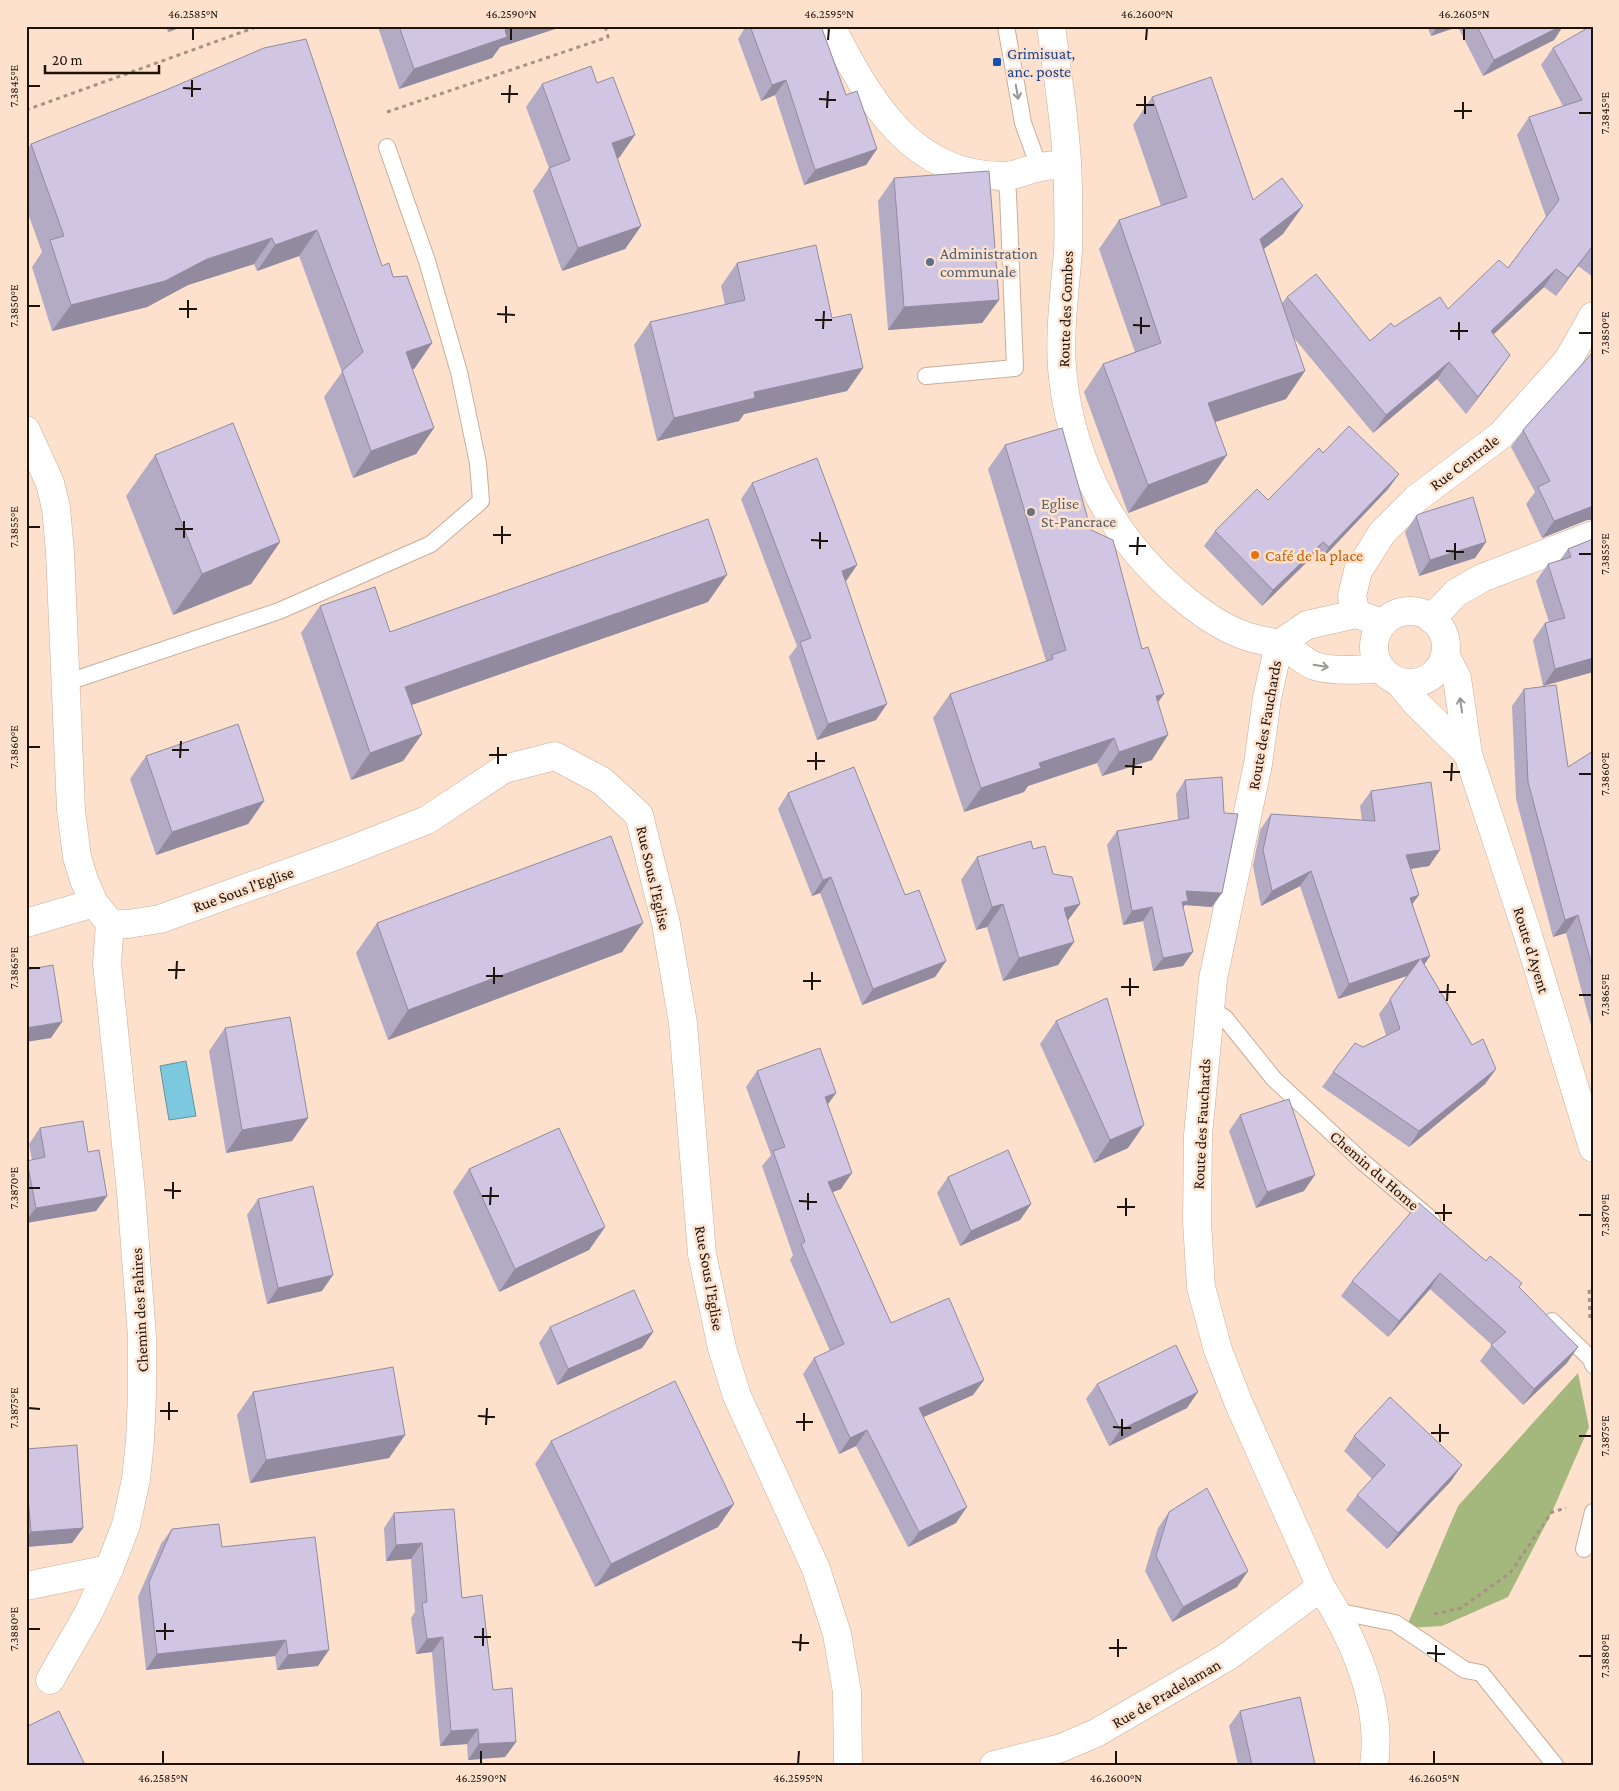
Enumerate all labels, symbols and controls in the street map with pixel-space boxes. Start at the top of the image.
text: 46.2585°N [168,7,218,21]
text: 46.2590°N [485,7,537,21]
text: 46.2595°N [804,7,854,21]
text: 46.2600°N [1121,7,1173,21]
text: 46.2605°N [1438,7,1490,21]
scale bar [45,42,159,74]
place label: Grimisuat, anc. poste [1007,45,1075,81]
text: 20 m [52,52,83,68]
marker: Grimisuat, anc. poste [991,56,1003,68]
text: 7.3845°E [7,64,21,107]
one-way arrow [1013,83,1023,99]
text: 7.3845°E [1598,91,1612,134]
place label: Administration communale [940,245,1038,280]
street label: Route des Combes [1055,250,1076,368]
marker: Administration communale [924,256,936,268]
text: 7.3850°E [7,284,21,327]
text: 7.3850°E [1598,311,1612,354]
street label: Rue Centrale [1427,431,1502,494]
place label: Eglise St-Pancrace [1041,495,1116,530]
text: 7.3855°E [7,506,21,548]
marker: Eglise St-Pancrace [1025,506,1037,518]
text: 7.3855°E [1598,533,1612,575]
place label: Café de la place [1265,547,1363,565]
marker: Café de la place [1249,549,1261,561]
street label: Route des Fauchards [1245,659,1284,791]
one-way arrow [1313,662,1329,672]
one-way arrow [1456,698,1466,714]
text: 7.3860°E [7,725,21,769]
text: 7.3860°E [1598,752,1612,796]
street label: Rue Sous l'Eglise [632,824,674,932]
street label: Rue Sous l'Eglise [190,863,296,917]
street label: Route d'Ayent [1509,905,1553,996]
text: 7.3865°E [7,946,21,989]
text: 7.3865°E [1598,973,1612,1016]
street label: Route des Fauchards [1190,1058,1213,1190]
street label: Chemin du Home [1327,1127,1422,1214]
text: 7.3870°E [7,1166,21,1209]
text: 7.3870°E [1598,1193,1612,1236]
street label: Rue Sous l'Eglise [691,1224,727,1332]
street label: Chemin des Fahires [128,1247,151,1373]
text: 7.3875°E [7,1387,21,1429]
text: 7.3875°E [1598,1415,1612,1457]
text: 7.3880°E [7,1607,21,1651]
text: 7.3880°E [1598,1634,1612,1678]
street label: Rue de Pradelaman [1109,1655,1224,1731]
text: 46.2585°N [138,1771,188,1785]
text: 46.2590°N [455,1771,507,1785]
text: 46.2595°N [773,1771,823,1785]
text: 46.2600°N [1090,1771,1142,1785]
text: 46.2605°N [1408,1771,1460,1785]

